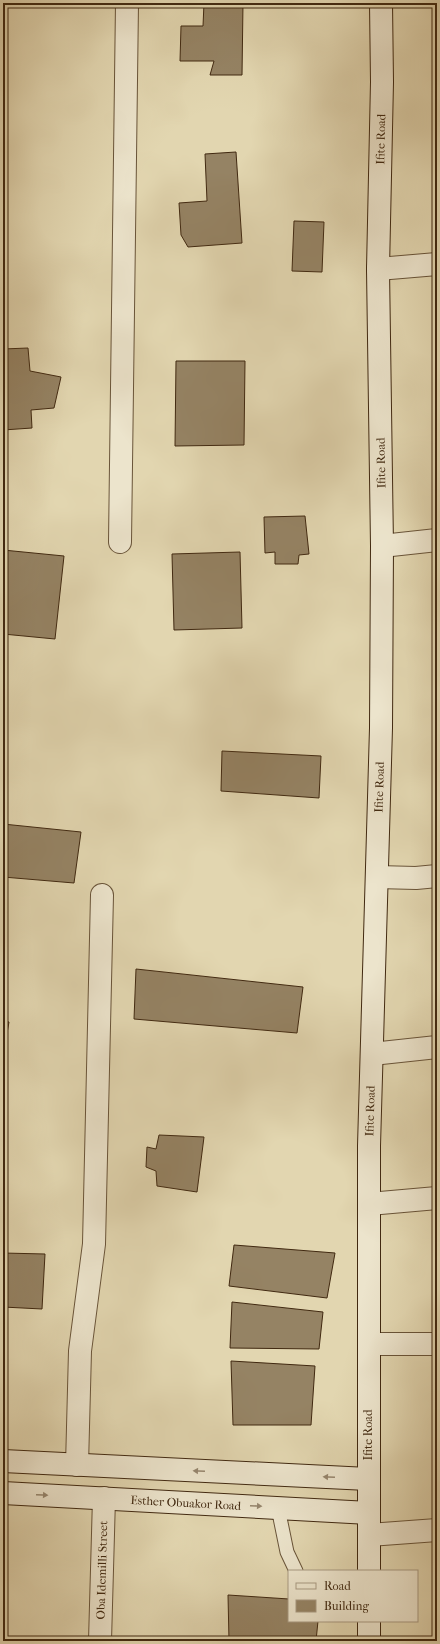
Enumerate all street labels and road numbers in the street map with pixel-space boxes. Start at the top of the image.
street label: Ifite Road [373,113,388,165]
street label: Ifite Road [374,437,388,489]
street label: Ifite Road [372,761,387,813]
street label: Ifite Road [362,1085,378,1137]
street label: Ifite Road [361,1409,375,1460]
street label: Esther Obuakor Road [130,1493,242,1513]
street label: Oba Idemilli Street [94,1520,110,1620]

